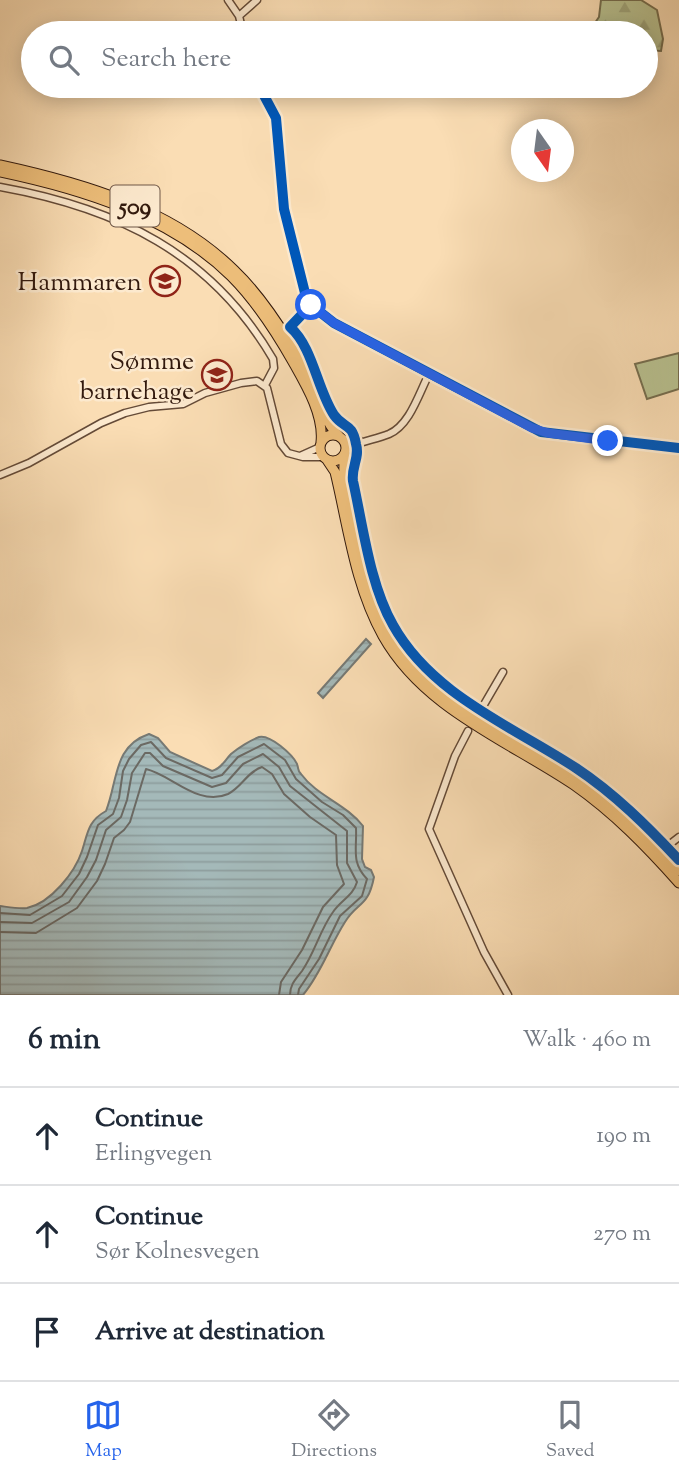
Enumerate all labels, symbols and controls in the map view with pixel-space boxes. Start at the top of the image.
search box [21,21,658,98]
icon: search [45,41,83,79]
text: Search here [101,41,231,78]
north arrow [511,119,574,182]
road number: 509 [110,186,160,226]
school or university icon: Hammaren [148,264,182,298]
place label: Hammaren [18,265,142,302]
route start [295,289,326,320]
place label: Sømme barnehage [80,344,194,411]
school or university icon: Sømme barnehage [200,358,234,392]
route end [592,425,623,456]
text: 6 min [28,1019,100,1062]
text: Walk · 460 m [523,1024,651,1057]
text: Continue [95,1101,203,1138]
icon: ahead [28,1117,66,1155]
text: 190 m [596,1120,651,1153]
text: Erlingvegen [95,1138,212,1171]
text: Continue [95,1199,203,1236]
icon: ahead [28,1215,66,1253]
text: 270 m [593,1218,651,1251]
text: Sør Kolnesvegen [95,1236,260,1269]
icon: arrive [28,1313,66,1351]
text: Arrive at destination [95,1314,325,1351]
tab: Map [84,1396,122,1465]
tab: Directions [291,1396,377,1465]
tab: Saved [546,1396,595,1465]

